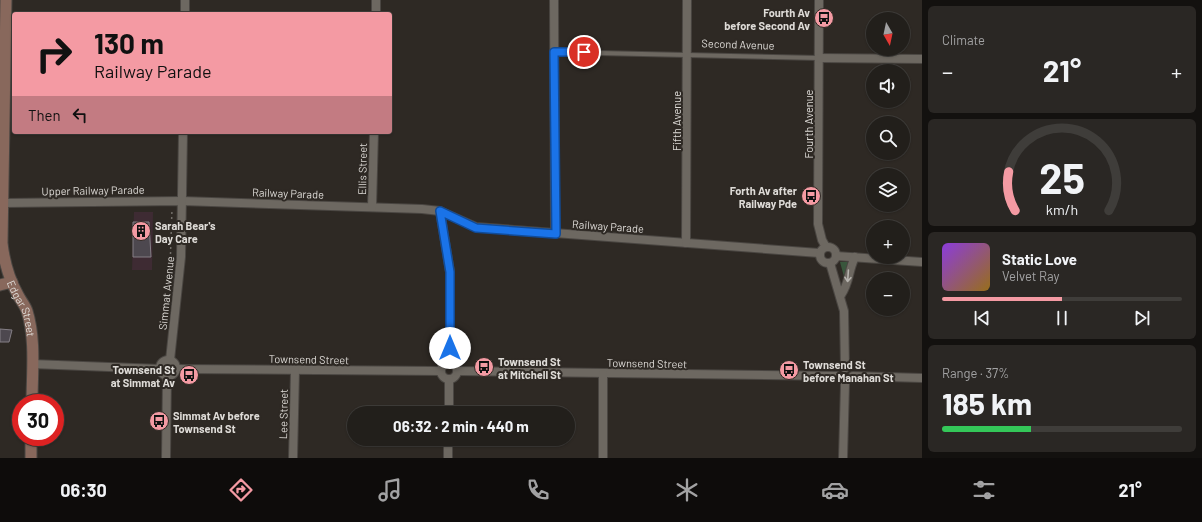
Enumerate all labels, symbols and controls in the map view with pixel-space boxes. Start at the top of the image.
place label: Fourth Av before Second Av [724,6,810,32]
bus stop icon: Fourth Av before Second Av [813,7,835,29]
north arrow [866,12,910,56]
map controls [866,12,910,316]
text: 130 m [94,26,164,60]
icon: right [28,28,80,80]
text: Climate [942,32,985,48]
pin [567,35,601,69]
street label: Second Avenue [701,36,775,52]
icon: arrive [573,41,595,63]
text: 21° [1043,52,1081,88]
text: − [942,58,953,84]
text: + [1171,58,1182,84]
text: Railway Parade [94,60,212,82]
button: sound [866,64,910,108]
street label: Fourth Avenue [802,89,815,158]
street label: Fifth Avenue [670,91,683,151]
icon: left [69,104,91,126]
text: Then [28,106,61,124]
button: search [866,116,910,160]
street label: Ellis Street [355,143,369,195]
text: 25 [1039,151,1085,201]
button: layers [866,168,910,212]
street label: Upper Railway Parade [41,183,145,197]
place label: Forth Av after Railway Pde [730,184,798,210]
street label: Railway Parade [252,185,324,201]
bus stop icon: Forth Av after Railway Pde [800,185,822,207]
text: km/h [1046,200,1078,217]
street label: Railway Parade [572,217,644,235]
place label: Sarah Bear's Day Care [155,219,216,245]
building icon: Sarah Bear's Day Care [130,220,152,242]
button: + [866,220,910,264]
text: Static Love [1002,250,1077,268]
street label: Simmat Avenue [156,255,176,331]
text: Velvet Ray [1002,268,1060,284]
one-way arrow [845,269,852,282]
button: − [866,272,910,316]
street label: Edgar Street [5,278,38,337]
icon: previous [971,307,993,329]
icon: pause [1051,307,1073,329]
icon: next [1131,307,1153,329]
position arrow [429,327,471,369]
street label: Townsend Street [269,352,349,366]
place label: Townsend St at Mitchell St [498,355,561,381]
bus stop icon: Townsend St at Mitchell St [473,356,495,378]
street label: Townsend Street [607,356,687,370]
place label: Townsend St before Manahan St [803,358,894,384]
bus stop icon: Townsend St before Manahan St [778,359,800,381]
place label: Townsend St at Simmat Av [111,363,175,389]
bus stop icon: Townsend St at Simmat Av [178,364,200,386]
text: Range · 37% [942,365,1009,381]
text: 185 km [942,385,1032,421]
street label: Lee Street [276,389,290,439]
speed limit sign: 30 [12,394,64,446]
place label: Simmat Av before Townsend St [173,409,260,435]
bus stop icon: Simmat Av before Townsend St [148,410,170,432]
text: 06:32 · 2 min · 440 m [393,417,529,435]
icon: directions [227,476,255,504]
icon: music [376,476,404,504]
icon: phone [524,476,552,504]
icon: climate [673,476,701,504]
icon: car [821,476,849,504]
icon: filters [970,476,998,504]
text: 06:30 [60,479,107,501]
text: 21° [1119,479,1142,501]

